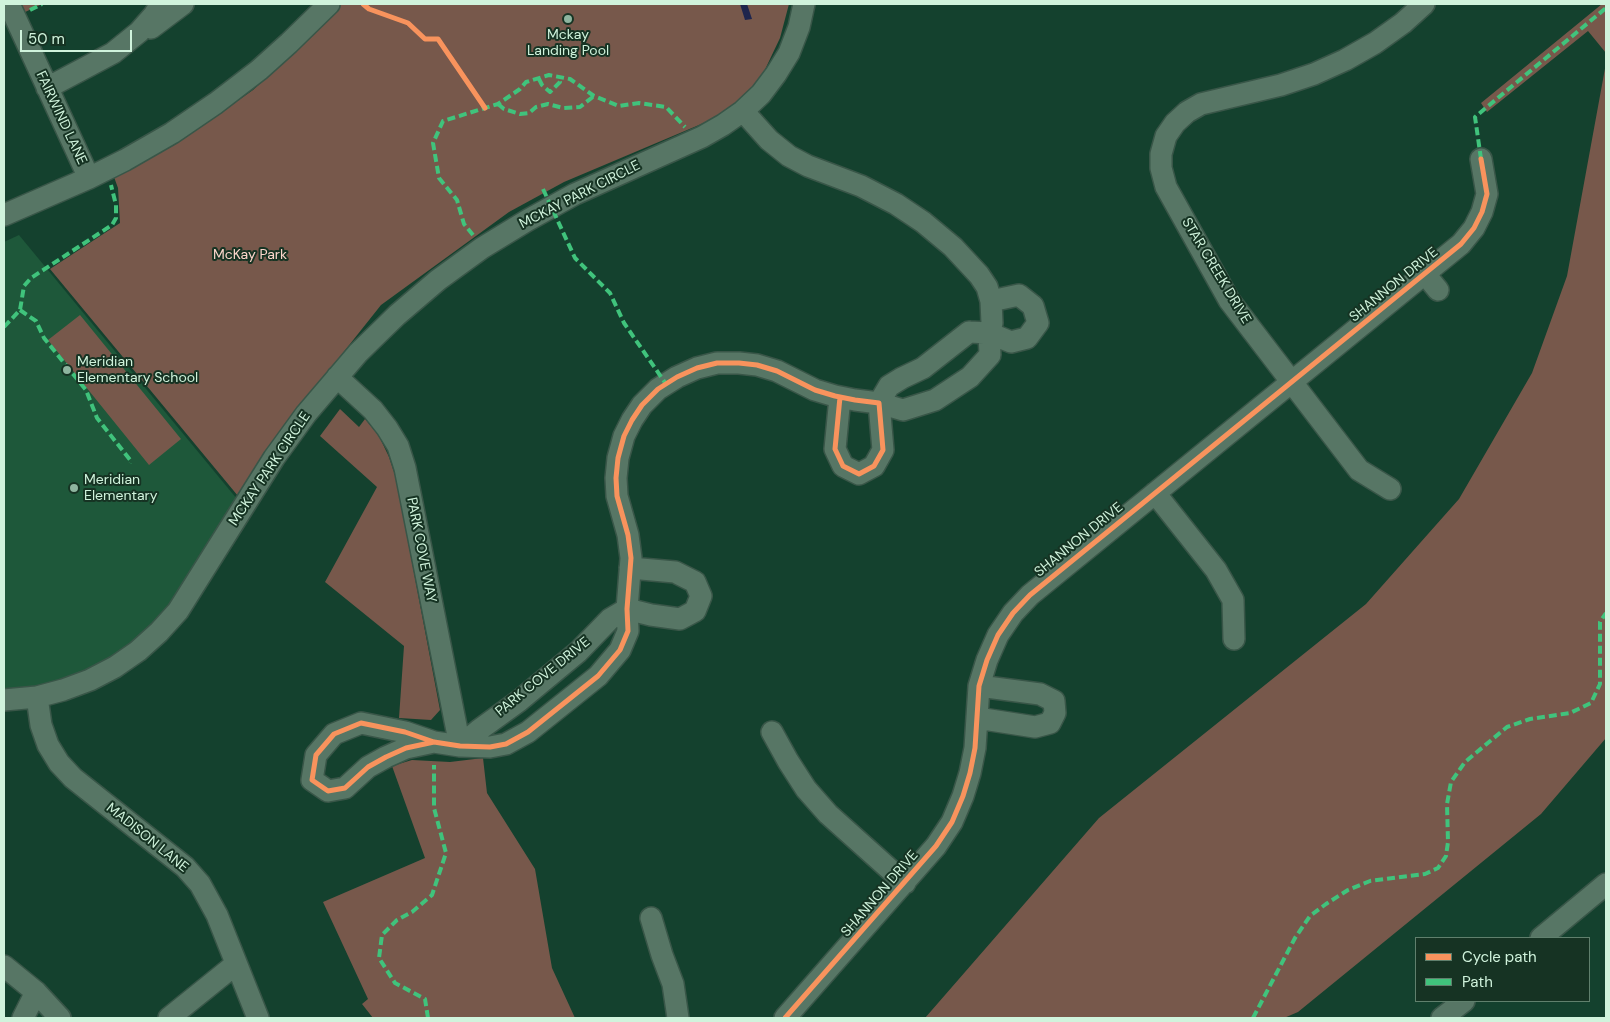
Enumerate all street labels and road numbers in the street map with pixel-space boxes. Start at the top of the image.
street label: FAIRWIND LANE [32,69,90,167]
street label: MCKAY PARK CIRCLE [517,157,643,233]
street label: STAR CREEK DRIVE [1178,215,1254,327]
street label: SHANNON DRIVE [1346,244,1442,326]
street label: MCKAY PARK CIRCLE [226,409,314,529]
street label: PARK COVE WAY [403,496,439,604]
street label: SHANNON DRIVE [1031,499,1127,581]
street label: PARK COVE DRIVE [492,634,594,720]
street label: MADISON LANE [103,800,191,876]
street label: SHANNON DRIVE [838,847,922,941]

